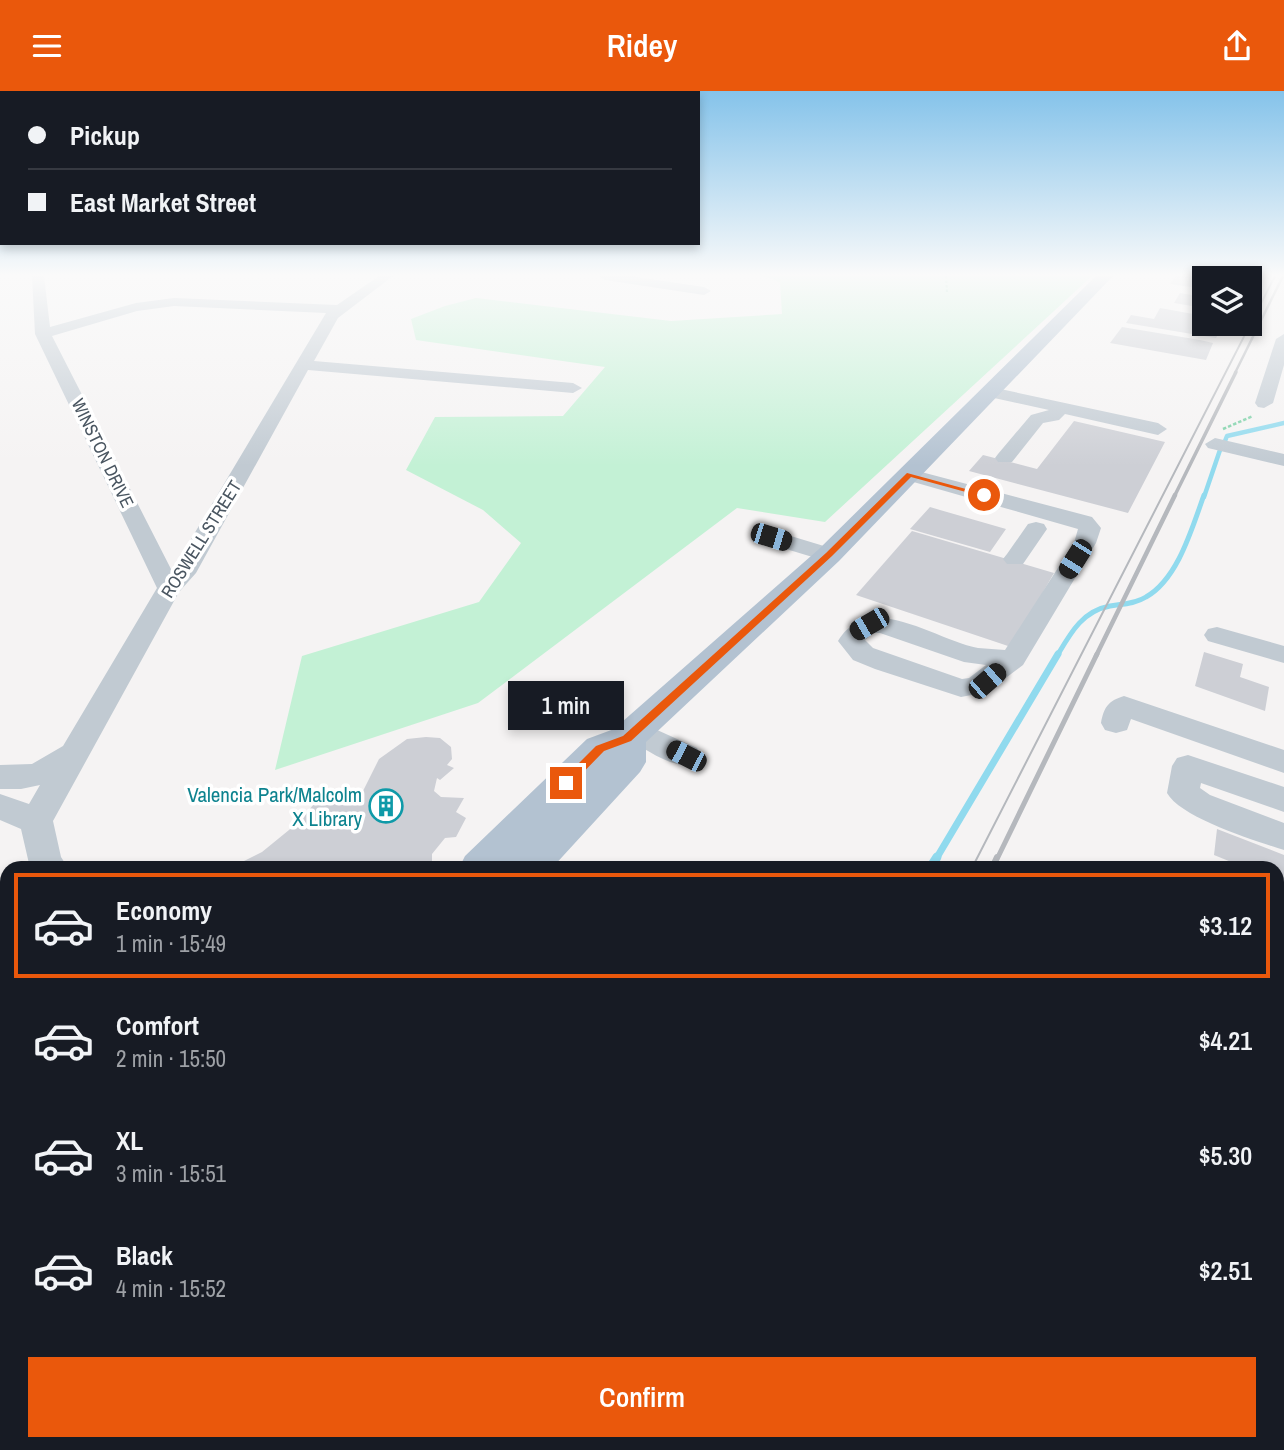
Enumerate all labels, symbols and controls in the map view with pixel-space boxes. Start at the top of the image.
text: Ridey [607,24,677,67]
icon: menu [28,27,66,65]
icon: share [1218,27,1256,65]
text: Pickup [70,118,140,153]
text: East Market Street [70,185,256,220]
map controls [1192,266,1262,336]
button: layers [1192,266,1262,336]
street label: WINSTON DRIVE [66,394,140,512]
street label: ROSWELL STREET [155,476,247,602]
route start [968,479,1000,511]
car [748,521,795,553]
car [1055,536,1096,582]
car [846,604,893,644]
car [965,659,1010,703]
callout: 1 min [508,681,624,731]
text: 1 min [542,690,590,721]
car [663,737,710,775]
route end [550,767,582,799]
place label: Valencia Park/Malcolm X Library [187,780,362,833]
building icon: Valencia Park/Malcolm X Library [367,787,405,825]
text: Economy [116,893,212,928]
icon: car [32,894,95,957]
text: $3.12 [1199,908,1252,943]
text: 1 min · 15:49 [116,928,226,959]
text: Comfort [116,1008,199,1043]
icon: car [32,1009,95,1072]
text: $4.21 [1199,1023,1252,1058]
text: 2 min · 15:50 [116,1043,226,1074]
text: XL [116,1123,143,1158]
icon: car [32,1124,95,1187]
text: $5.30 [1199,1138,1252,1173]
text: 3 min · 15:51 [116,1158,226,1189]
text: Black [116,1238,173,1273]
icon: car [32,1239,95,1302]
text: $2.51 [1199,1253,1252,1288]
text: 4 min · 15:52 [116,1273,226,1304]
button: Confirm [28,1357,1256,1437]

